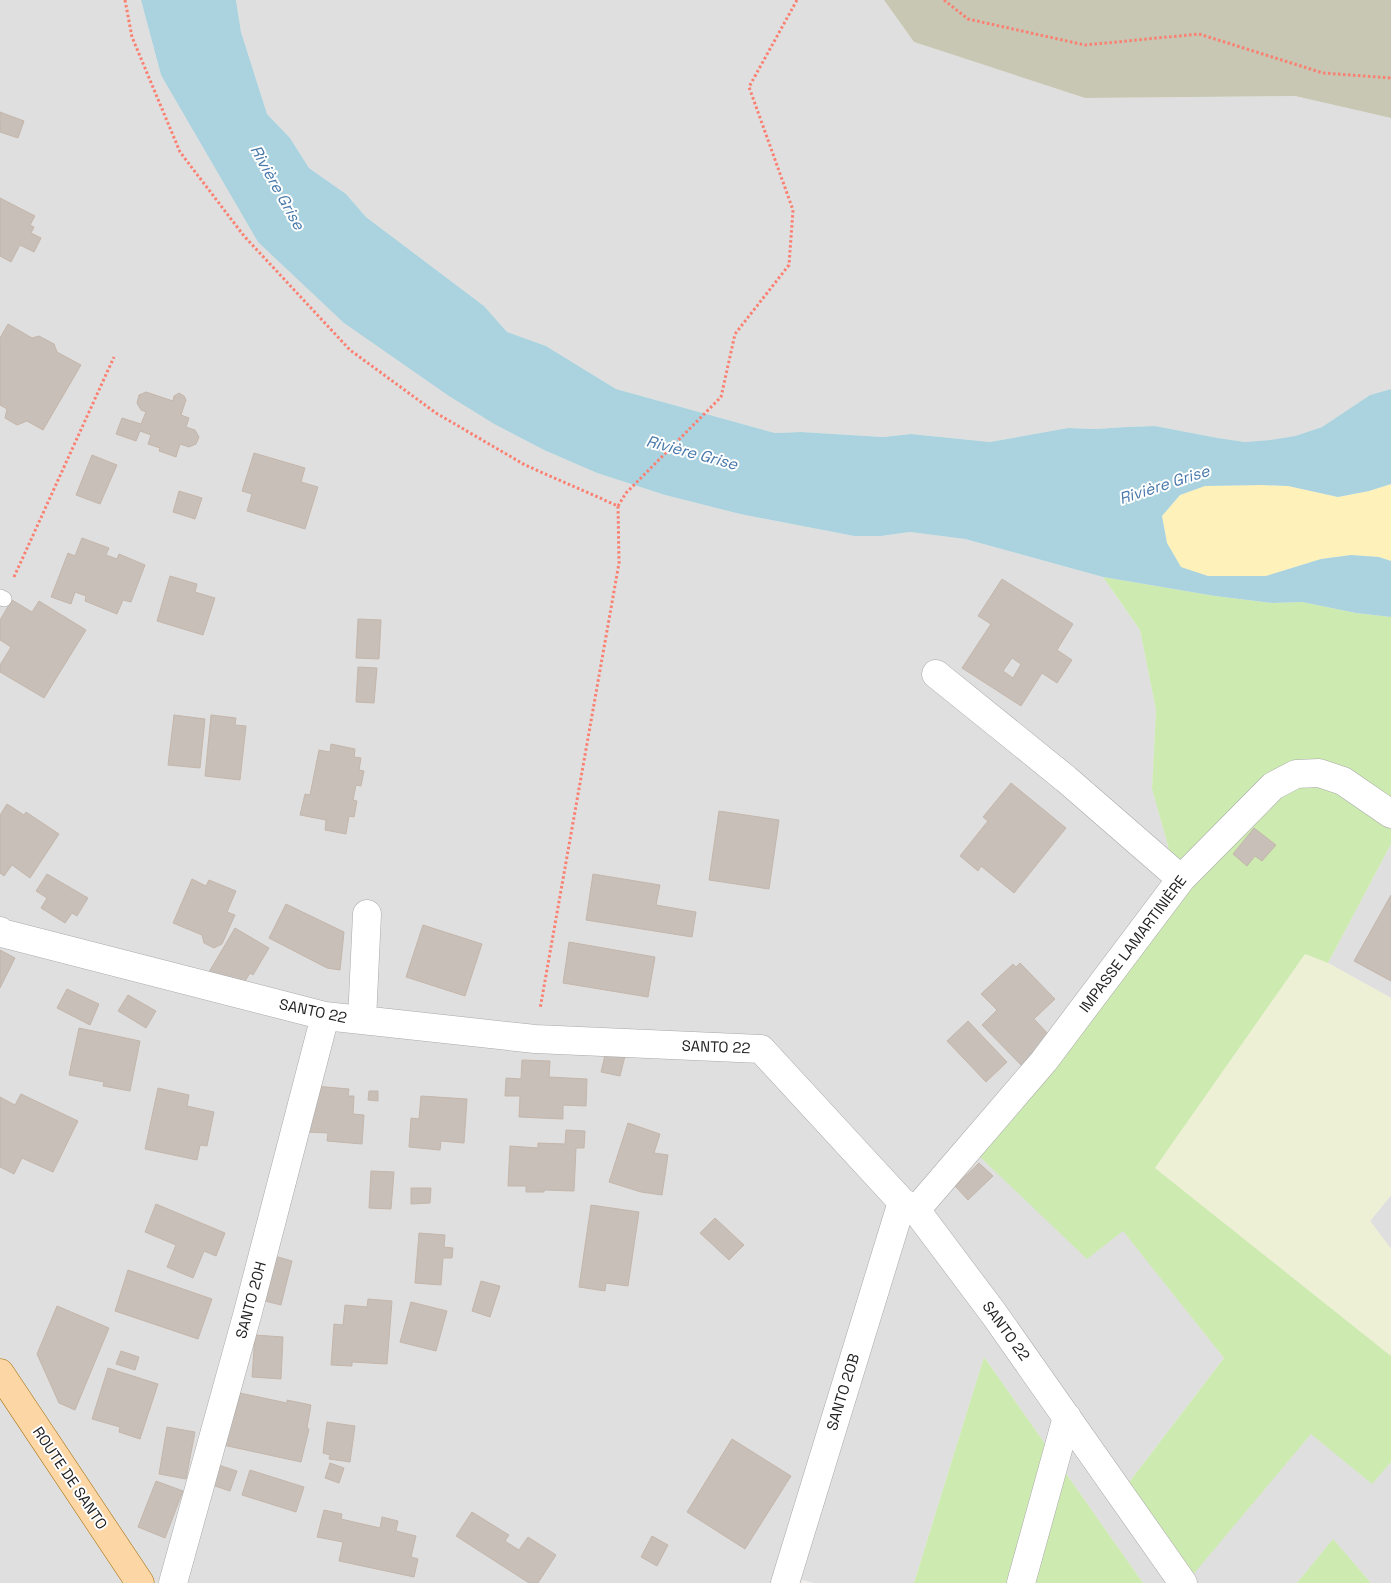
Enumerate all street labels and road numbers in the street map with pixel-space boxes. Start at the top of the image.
street label: IMPASSE LAMARTINIÈRE [1075,871,1190,1016]
street label: SANTO 22 [277,994,349,1027]
street label: SANTO 22 [681,1036,751,1057]
street label: SANTO 20H [231,1259,270,1341]
street label: SANTO 22 [978,1297,1034,1364]
street label: SANTO 20B [822,1351,863,1433]
street label: ROUTE DE SANTO [29,1423,112,1533]

